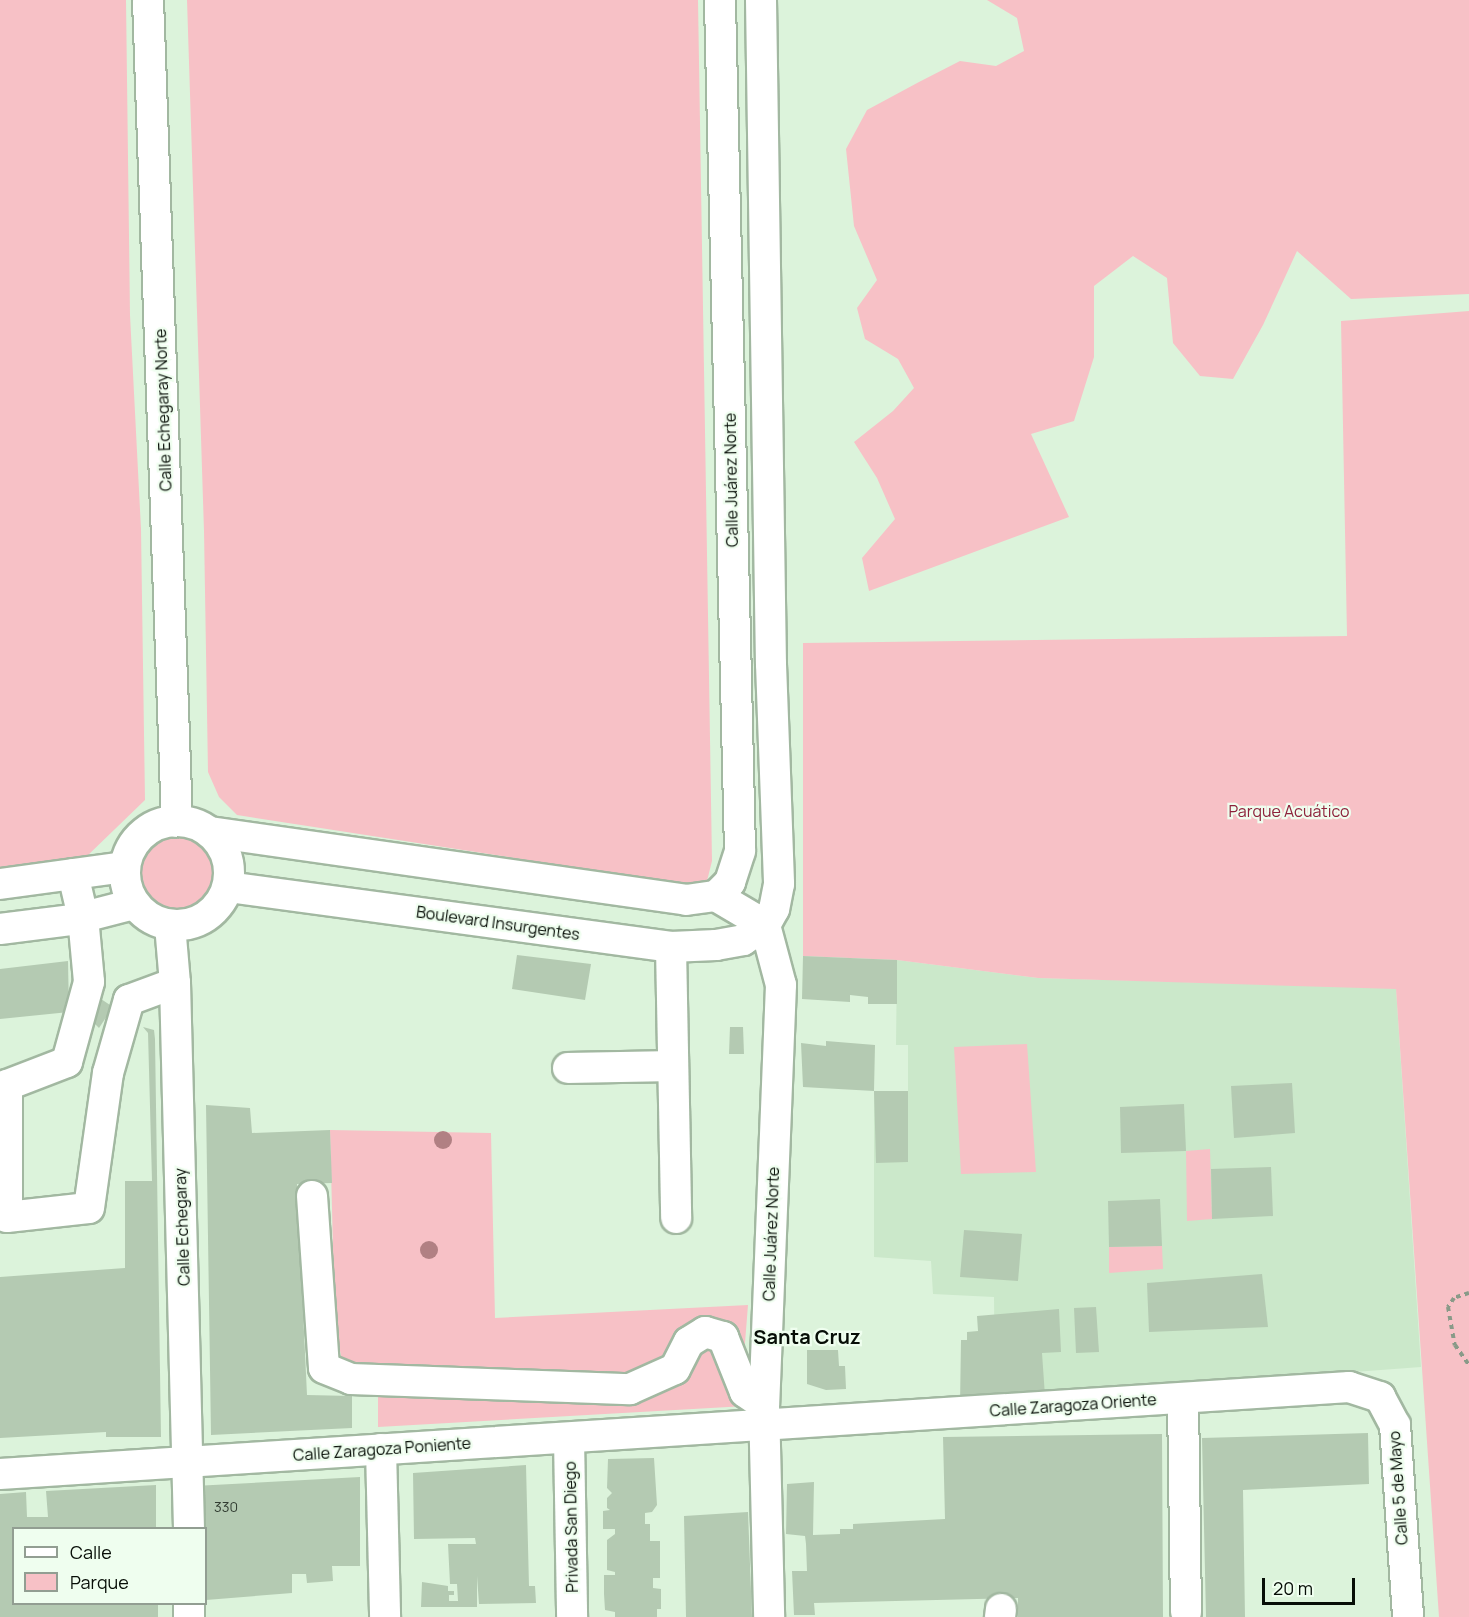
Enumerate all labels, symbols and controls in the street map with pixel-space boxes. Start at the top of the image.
street label: Calle Echegaray Norte [151,328,175,492]
street label: Calle Juárez Norte [720,413,742,547]
park label: Parque Acuático [1228,801,1350,821]
street label: Boulevard Insurgentes [415,902,581,944]
street label: Calle Juárez Norte [759,1166,783,1302]
street label: Calle Echegaray [170,1168,194,1286]
district label: Santa Cruz [753,1324,861,1348]
street label: Calle Zaragoza Oriente [989,1390,1157,1420]
street label: Calle 5 de Mayo [1384,1430,1412,1546]
street label: Calle Zaragoza Poniente [292,1433,472,1465]
street label: Privada San Diego [560,1461,582,1593]
house number: 330 [214,1499,238,1515]
legend [12,1527,207,1605]
text: Calle [70,1540,112,1564]
scale bar [1265,1566,1358,1604]
text: Parque [70,1570,129,1594]
text: 20 m [1273,1576,1313,1600]

